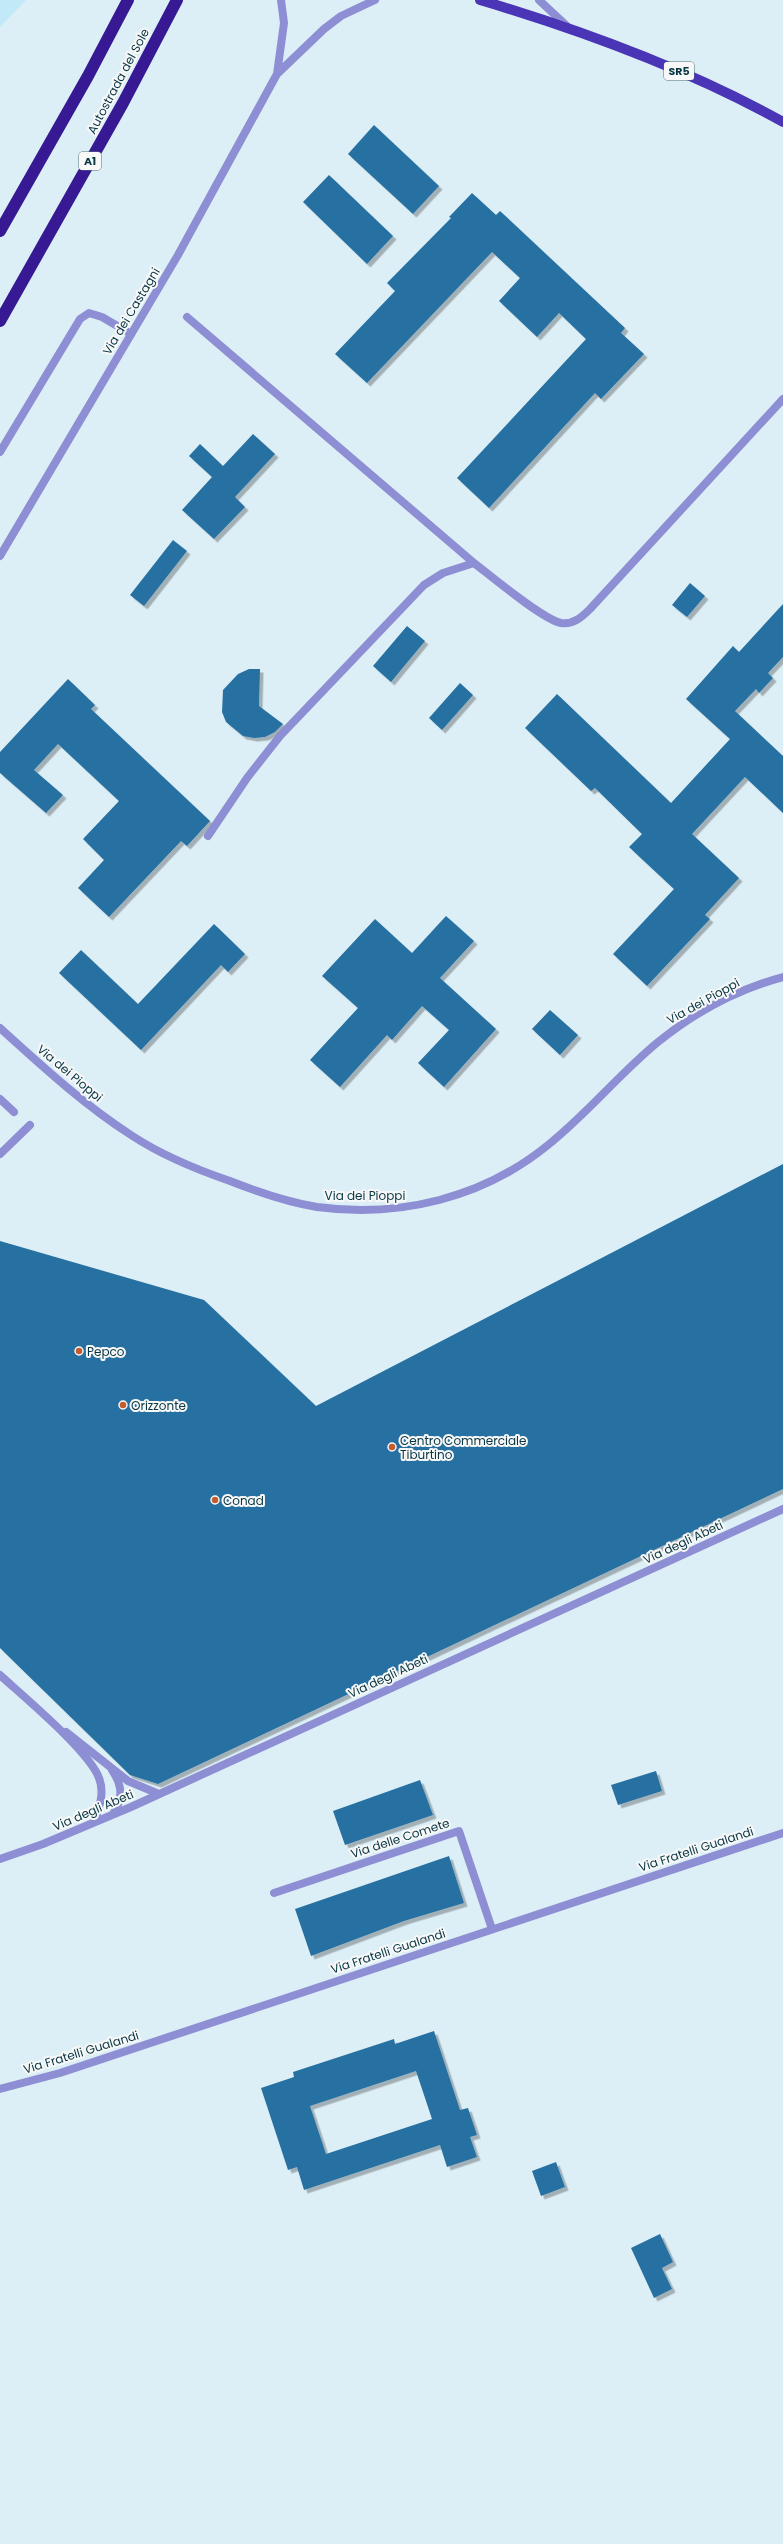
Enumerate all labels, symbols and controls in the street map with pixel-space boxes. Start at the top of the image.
street label: Autostrada del Sole [83,25,153,137]
road number: SR5 [664,62,694,80]
road number: A1 [79,152,101,170]
street label: Via dei Castagni [98,264,164,358]
street label: Via dei Pioppi [664,974,743,1028]
street label: Via dei Pioppi [34,1041,106,1106]
street label: Via dei Pioppi [325,1187,405,1204]
place label: Pepco [87,1343,125,1360]
marker: Pepco [74,1346,84,1356]
place label: Orizzonte [131,1397,186,1414]
marker: Orizzonte [118,1400,128,1410]
place label: Centro Commerciale Tiburtino [400,1432,526,1463]
marker: Centro Commerciale Tiburtino [387,1442,397,1452]
place label: Conad [223,1492,264,1509]
marker: Conad [210,1495,220,1505]
street label: Via degli Abeti [640,1516,726,1568]
street label: Via degli Abeti [345,1650,431,1702]
street label: Via degli Abeti [50,1785,136,1835]
street label: Via delle Comete [348,1814,452,1862]
street label: Via Fratelli Gualandi [636,1822,756,1876]
street label: Via Fratelli Gualandi [328,1924,448,1978]
street label: Via Fratelli Gualandi [21,2026,141,2078]

